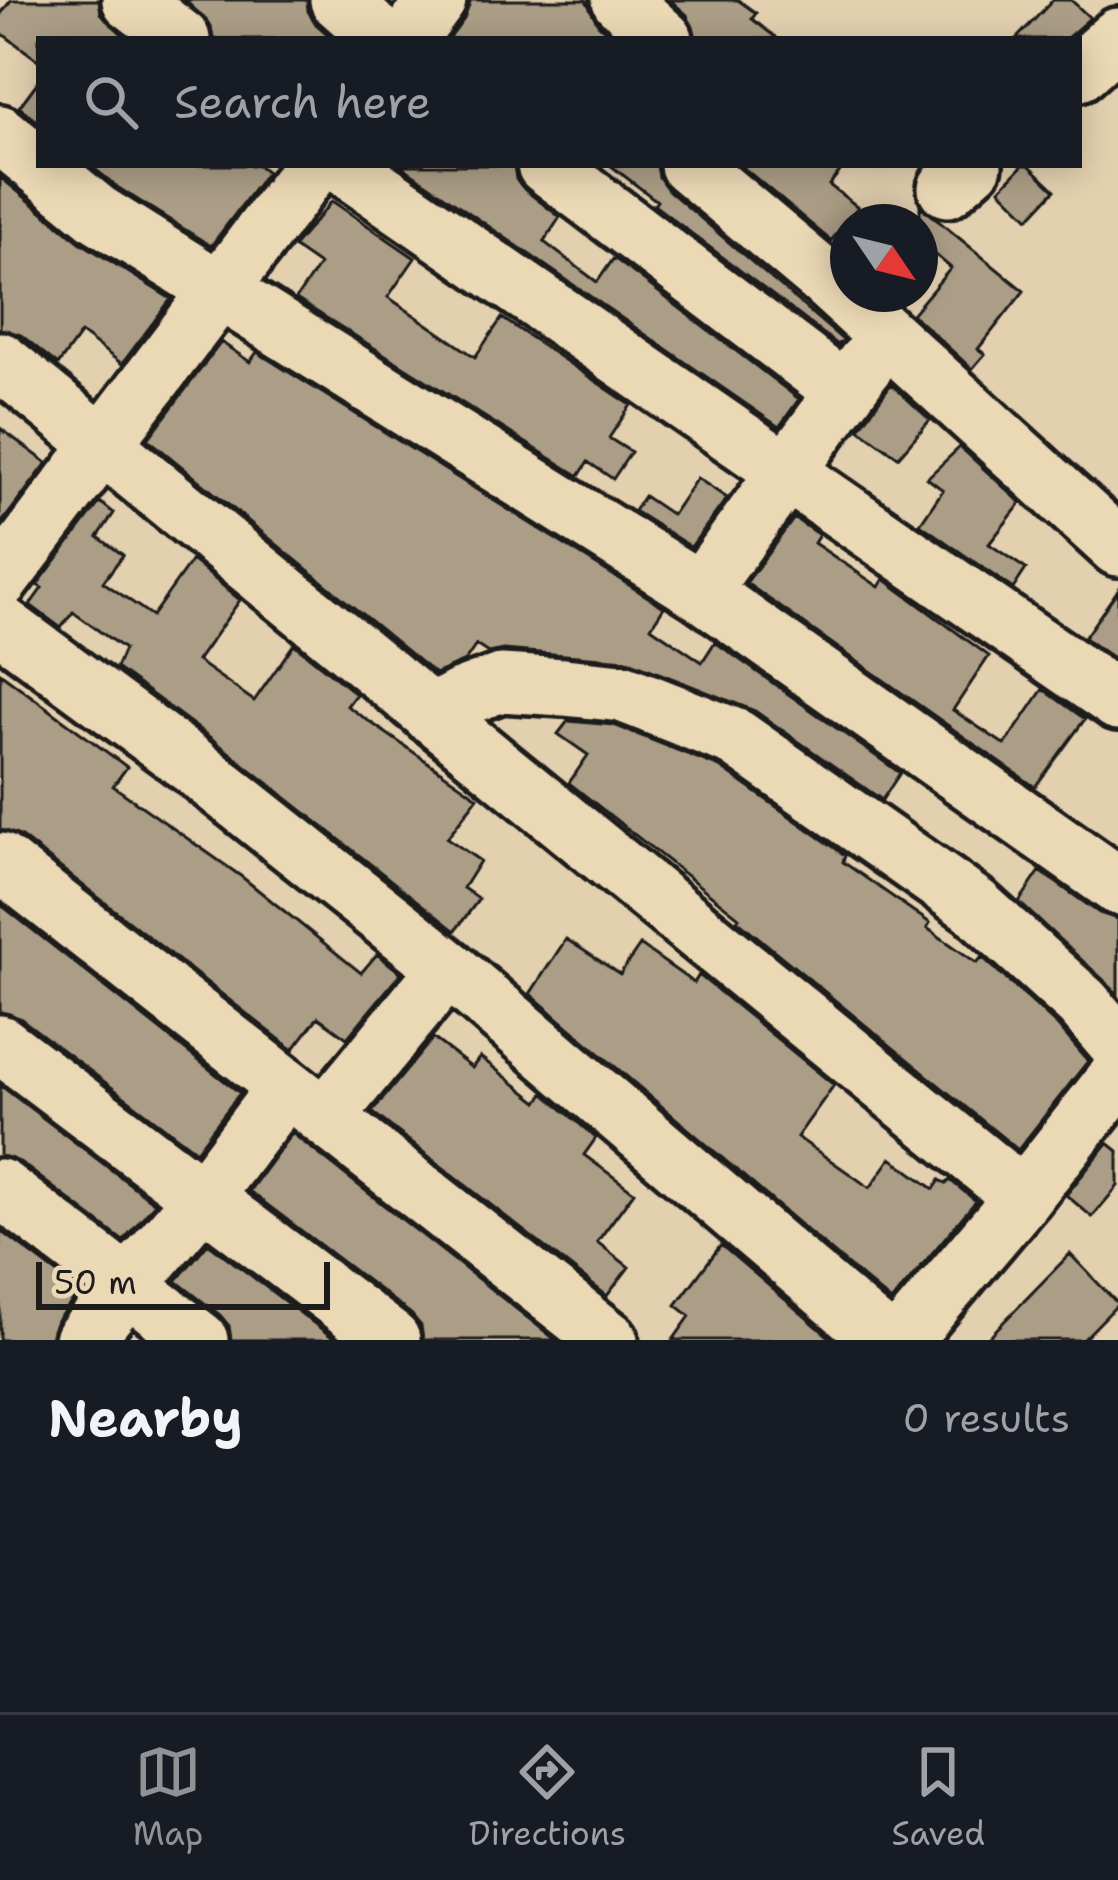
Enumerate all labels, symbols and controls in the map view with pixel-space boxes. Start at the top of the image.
search box [36,36,1082,168]
icon: search [78,69,144,135]
text: Search here [174,72,431,132]
north arrow [830,204,938,312]
scale bar [36,1256,330,1309]
text: 50 m [54,1260,137,1305]
text: Nearby [48,1384,243,1452]
text: 0 results [903,1392,1070,1444]
tab: Map [133,1739,203,1856]
tab: Directions [469,1739,626,1856]
tab: Saved [892,1739,985,1856]

